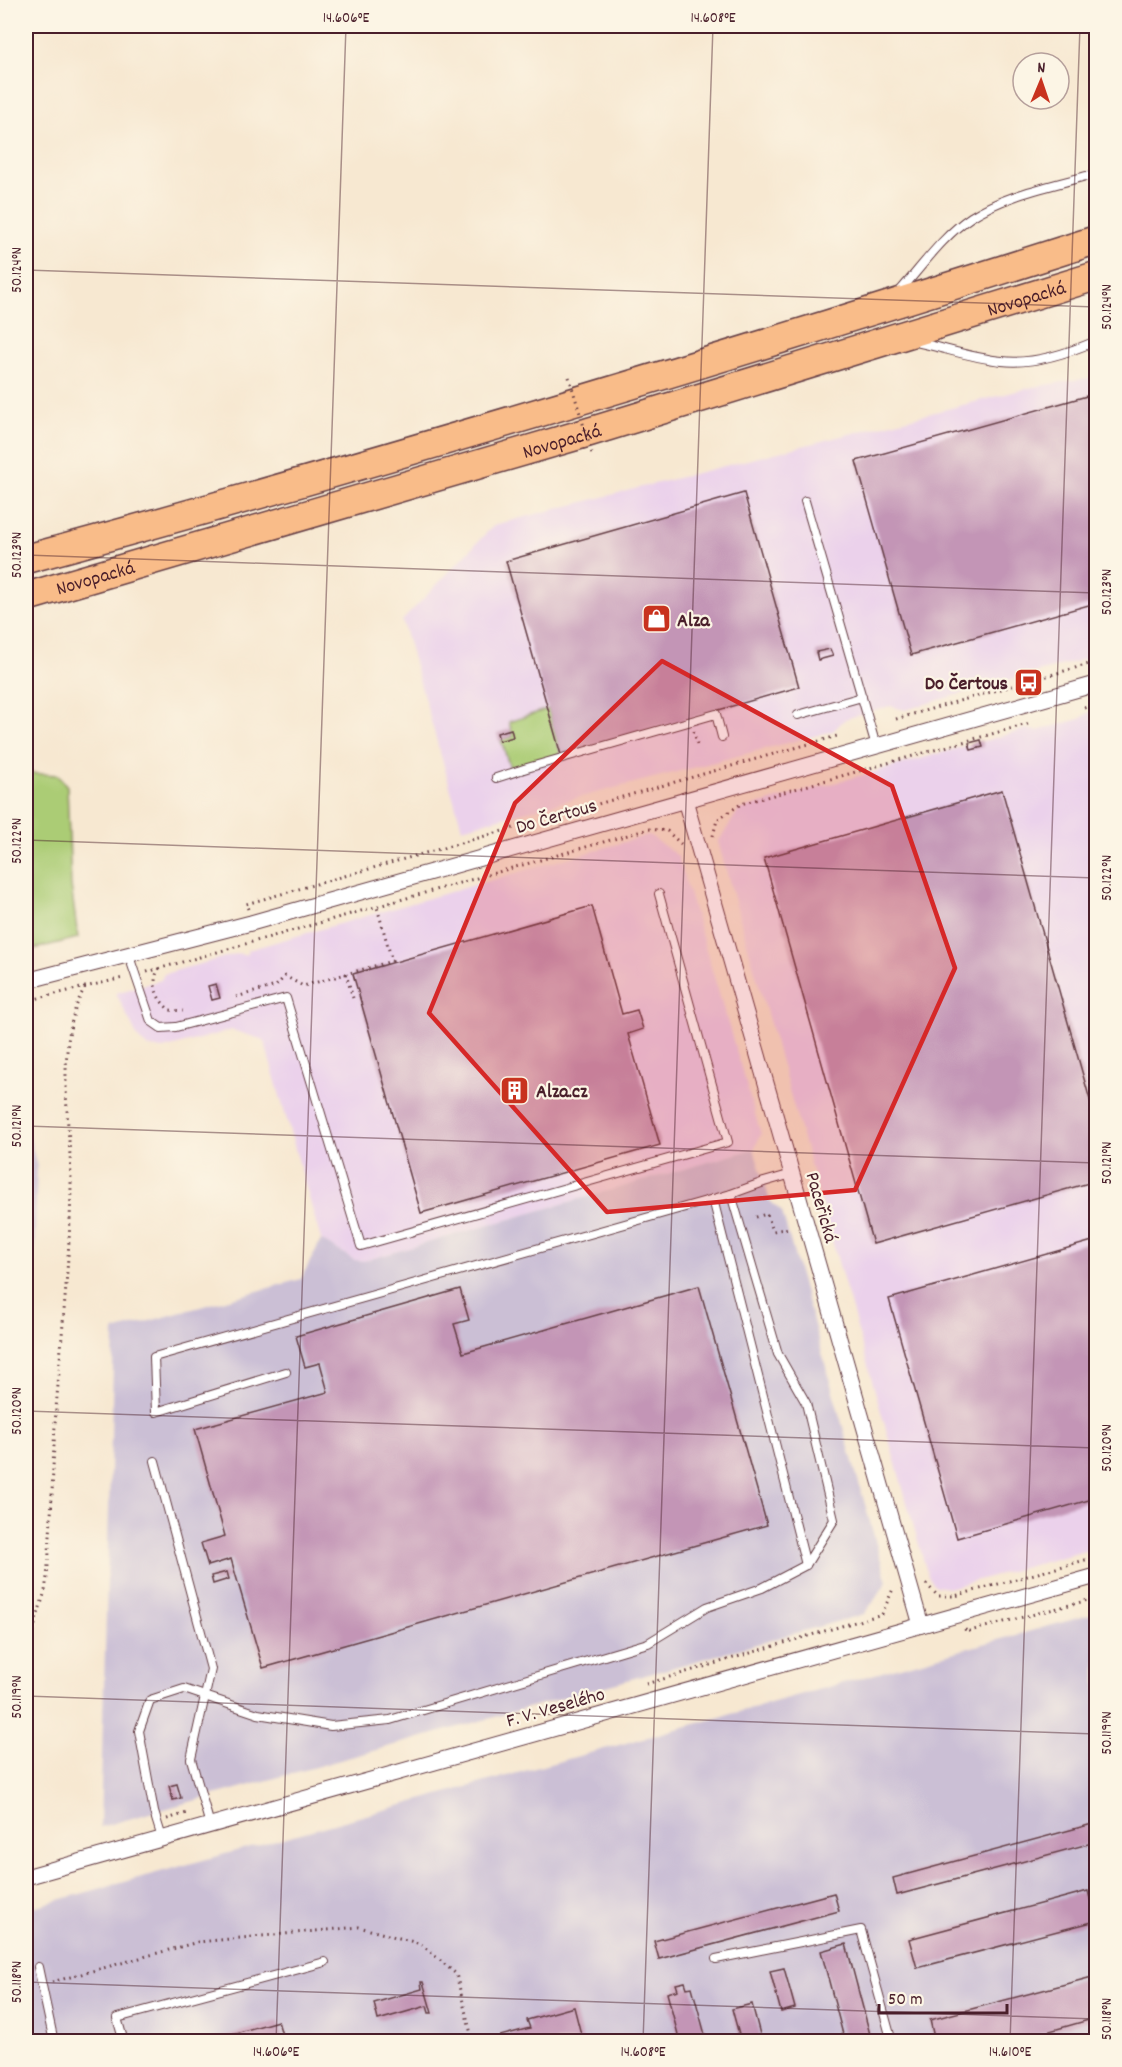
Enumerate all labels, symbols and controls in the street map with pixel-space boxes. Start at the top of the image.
text: 14.606°E [323,8,369,30]
text: 14.608°E [690,8,736,30]
north arrow [1011,51,1071,111]
text: N [1037,57,1046,80]
text: 50.124°N [7,247,29,293]
street label: Novopacká [984,275,1070,326]
text: 50.124°N [1097,284,1119,330]
street label: Novopacká [520,418,605,468]
text: 50.123°N [7,532,29,578]
street label: Novopacká [53,555,139,604]
text: 50.123°N [1097,569,1119,615]
shop icon: Alza [640,603,672,635]
place label: Alza [677,608,710,636]
bus stop icon: Do Čertous [1013,666,1045,698]
place label: Do Čertous [925,671,1008,699]
street label: Do Čertous [513,793,601,843]
text: 50.122°N [7,818,29,864]
text: 50.122°N [1097,855,1119,901]
building icon: Alza.cz [499,1074,531,1106]
place label: Alza.cz [536,1079,588,1107]
text: 50.121°N [7,1105,29,1147]
text: 50.121°N [1097,1142,1119,1184]
street label: Paceřická [797,1169,844,1247]
text: 50.120°N [7,1387,29,1435]
text: 50.120°N [1097,1424,1119,1472]
text: 50.119°N [7,1675,29,1719]
street label: F. V. Veselého [503,1681,609,1736]
text: 50.119°N [1097,1711,1119,1755]
text: 50.118°N [7,1961,29,2003]
scale bar [879,1977,1006,2015]
text: 50 m [888,1988,923,2013]
text: 50.118°N [1097,1998,1119,2040]
text: 14.606°E [253,2042,299,2064]
text: 14.608°E [620,2042,666,2064]
text: 14.610°E [989,2042,1031,2064]

